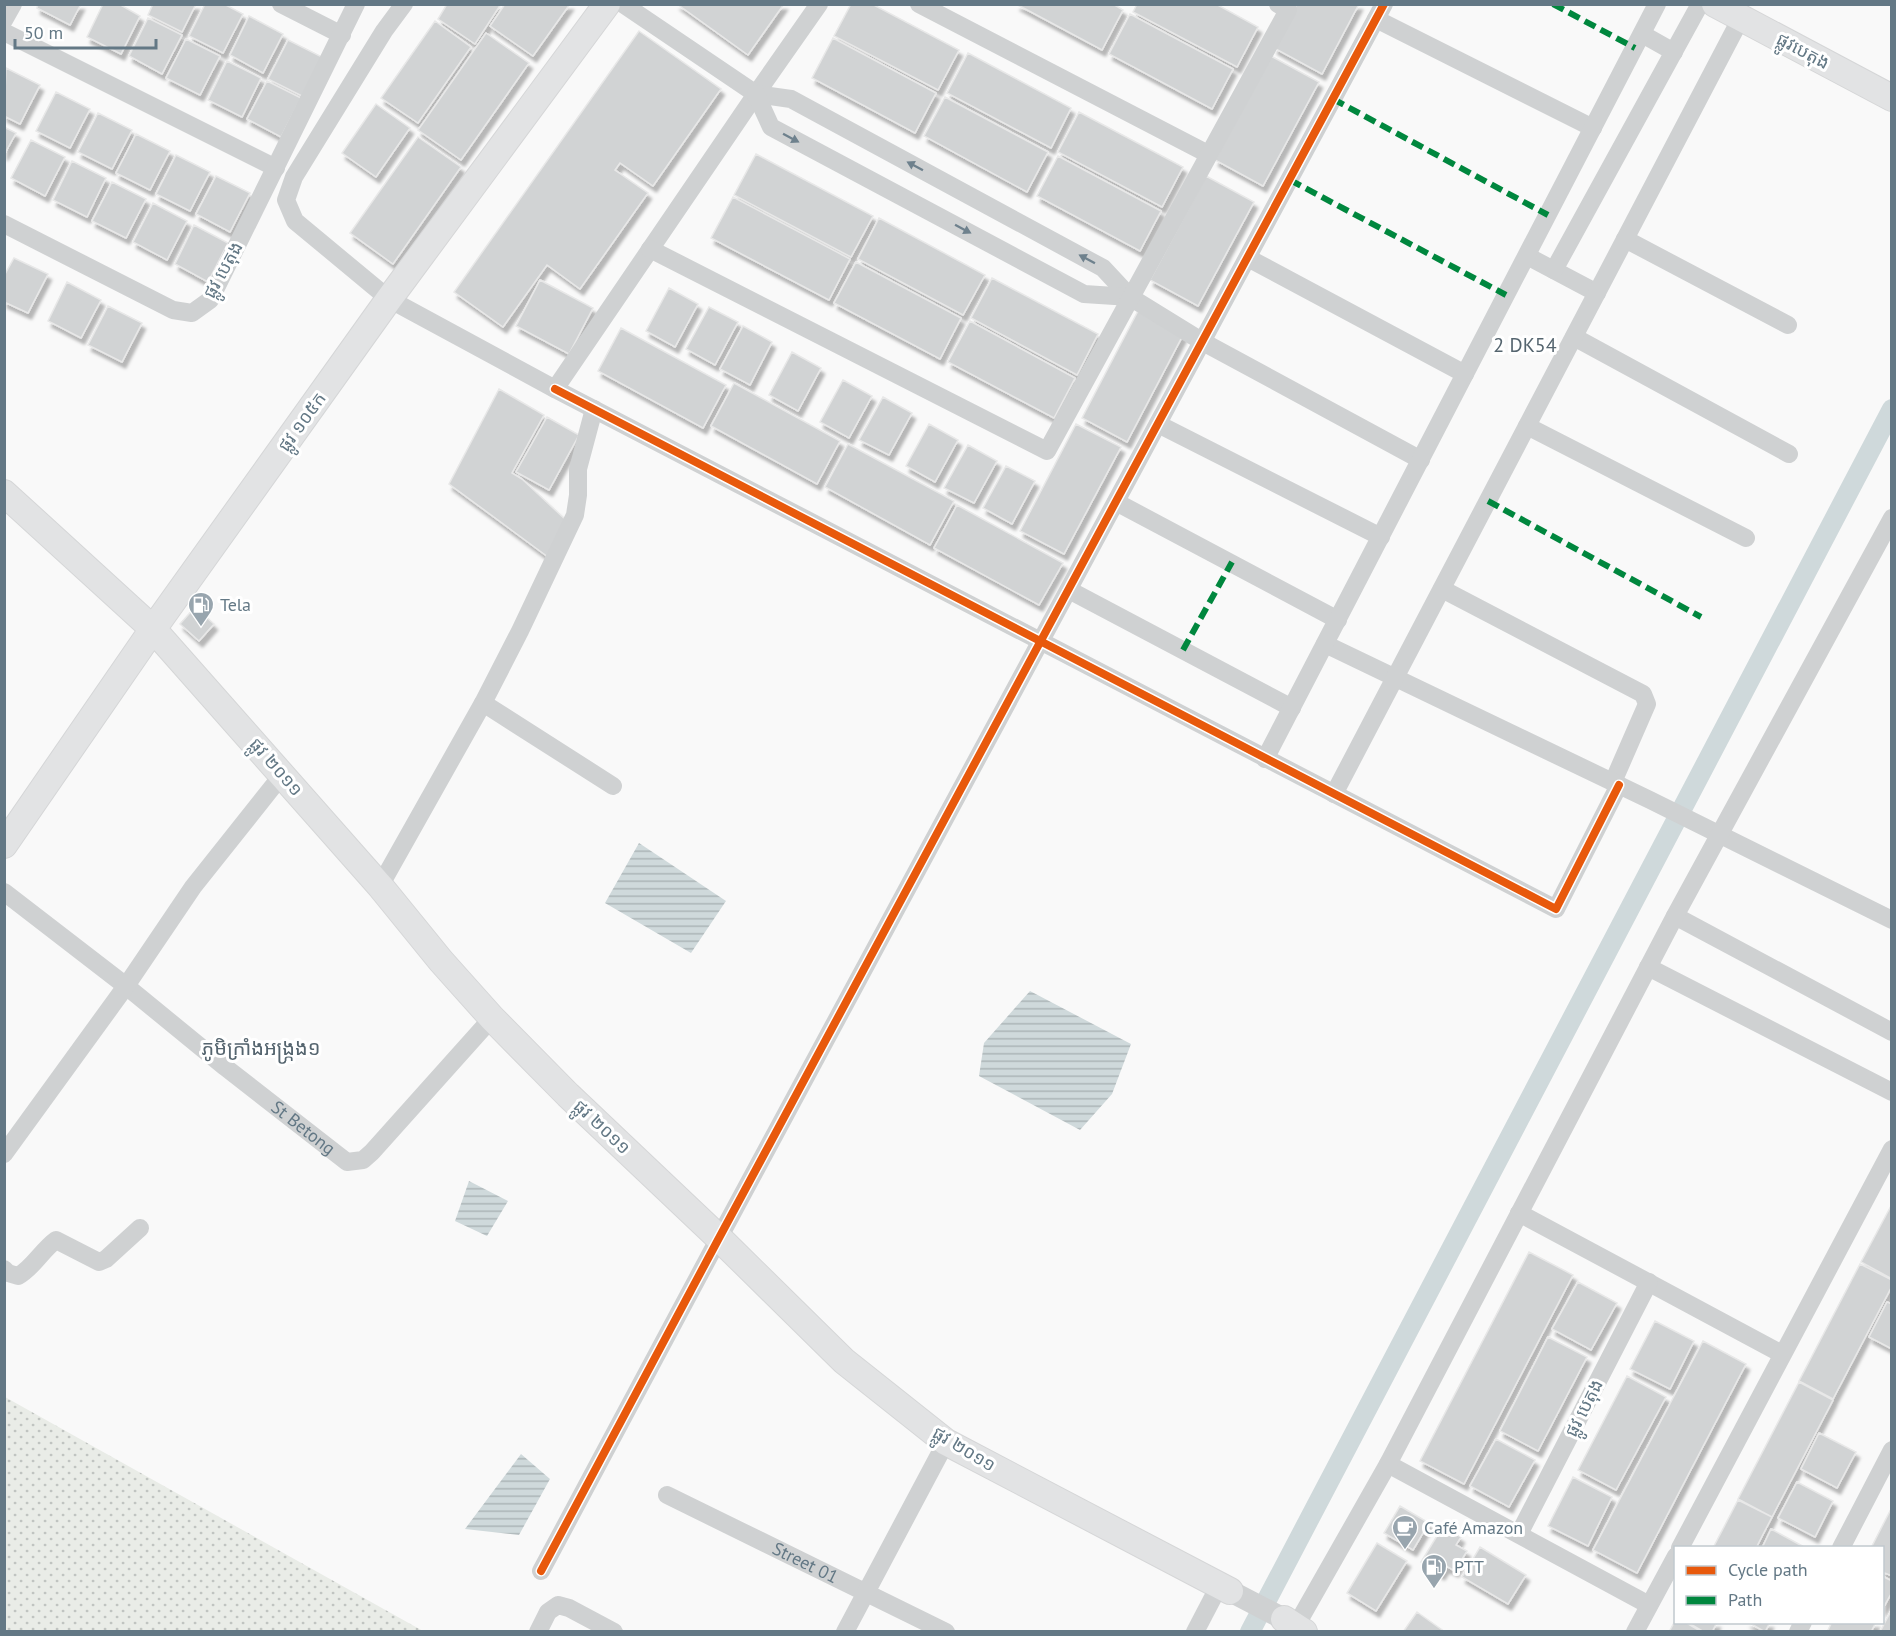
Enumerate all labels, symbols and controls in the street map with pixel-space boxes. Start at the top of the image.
scale bar [15,12,156,50]
text: 50 m [24,21,63,44]
street label: ផ្លូវបេតុង [1770,27,1834,79]
one-way arrow [782,133,799,143]
one-way arrow [906,161,923,171]
one-way arrow [955,224,972,234]
street label: ផ្លូវ បេតុង [198,237,252,305]
one-way arrow [1078,254,1095,264]
district label: 2 DK54 [1493,332,1557,358]
street label: ផ្លូវ ១០៥ក [272,388,335,459]
fuel station icon: Tela [186,590,216,628]
place label: Tela [220,593,251,616]
street label: ផ្លូវ ២០១១ [241,733,308,804]
district label: ភូមិក្រាំងអង្រ្កង១ [202,1035,320,1064]
street label: ផ្លូវ ២០១១ [565,1094,636,1163]
street label: St Betong [267,1095,340,1160]
street label: ផ្លូវ បេតុង [1559,1375,1613,1443]
street label: ផ្លូវ ២០១១ [926,1421,1000,1481]
cafe icon: Café Amazon [1390,1513,1420,1551]
place label: Café Amazon [1424,1516,1523,1539]
street label: Street 01 [769,1537,842,1588]
legend [1674,1546,1884,1624]
fuel station icon: PTT [1419,1552,1449,1590]
place label: PTT [1454,1555,1484,1578]
text: Cycle path [1728,1558,1808,1581]
text: Path [1728,1588,1762,1611]

